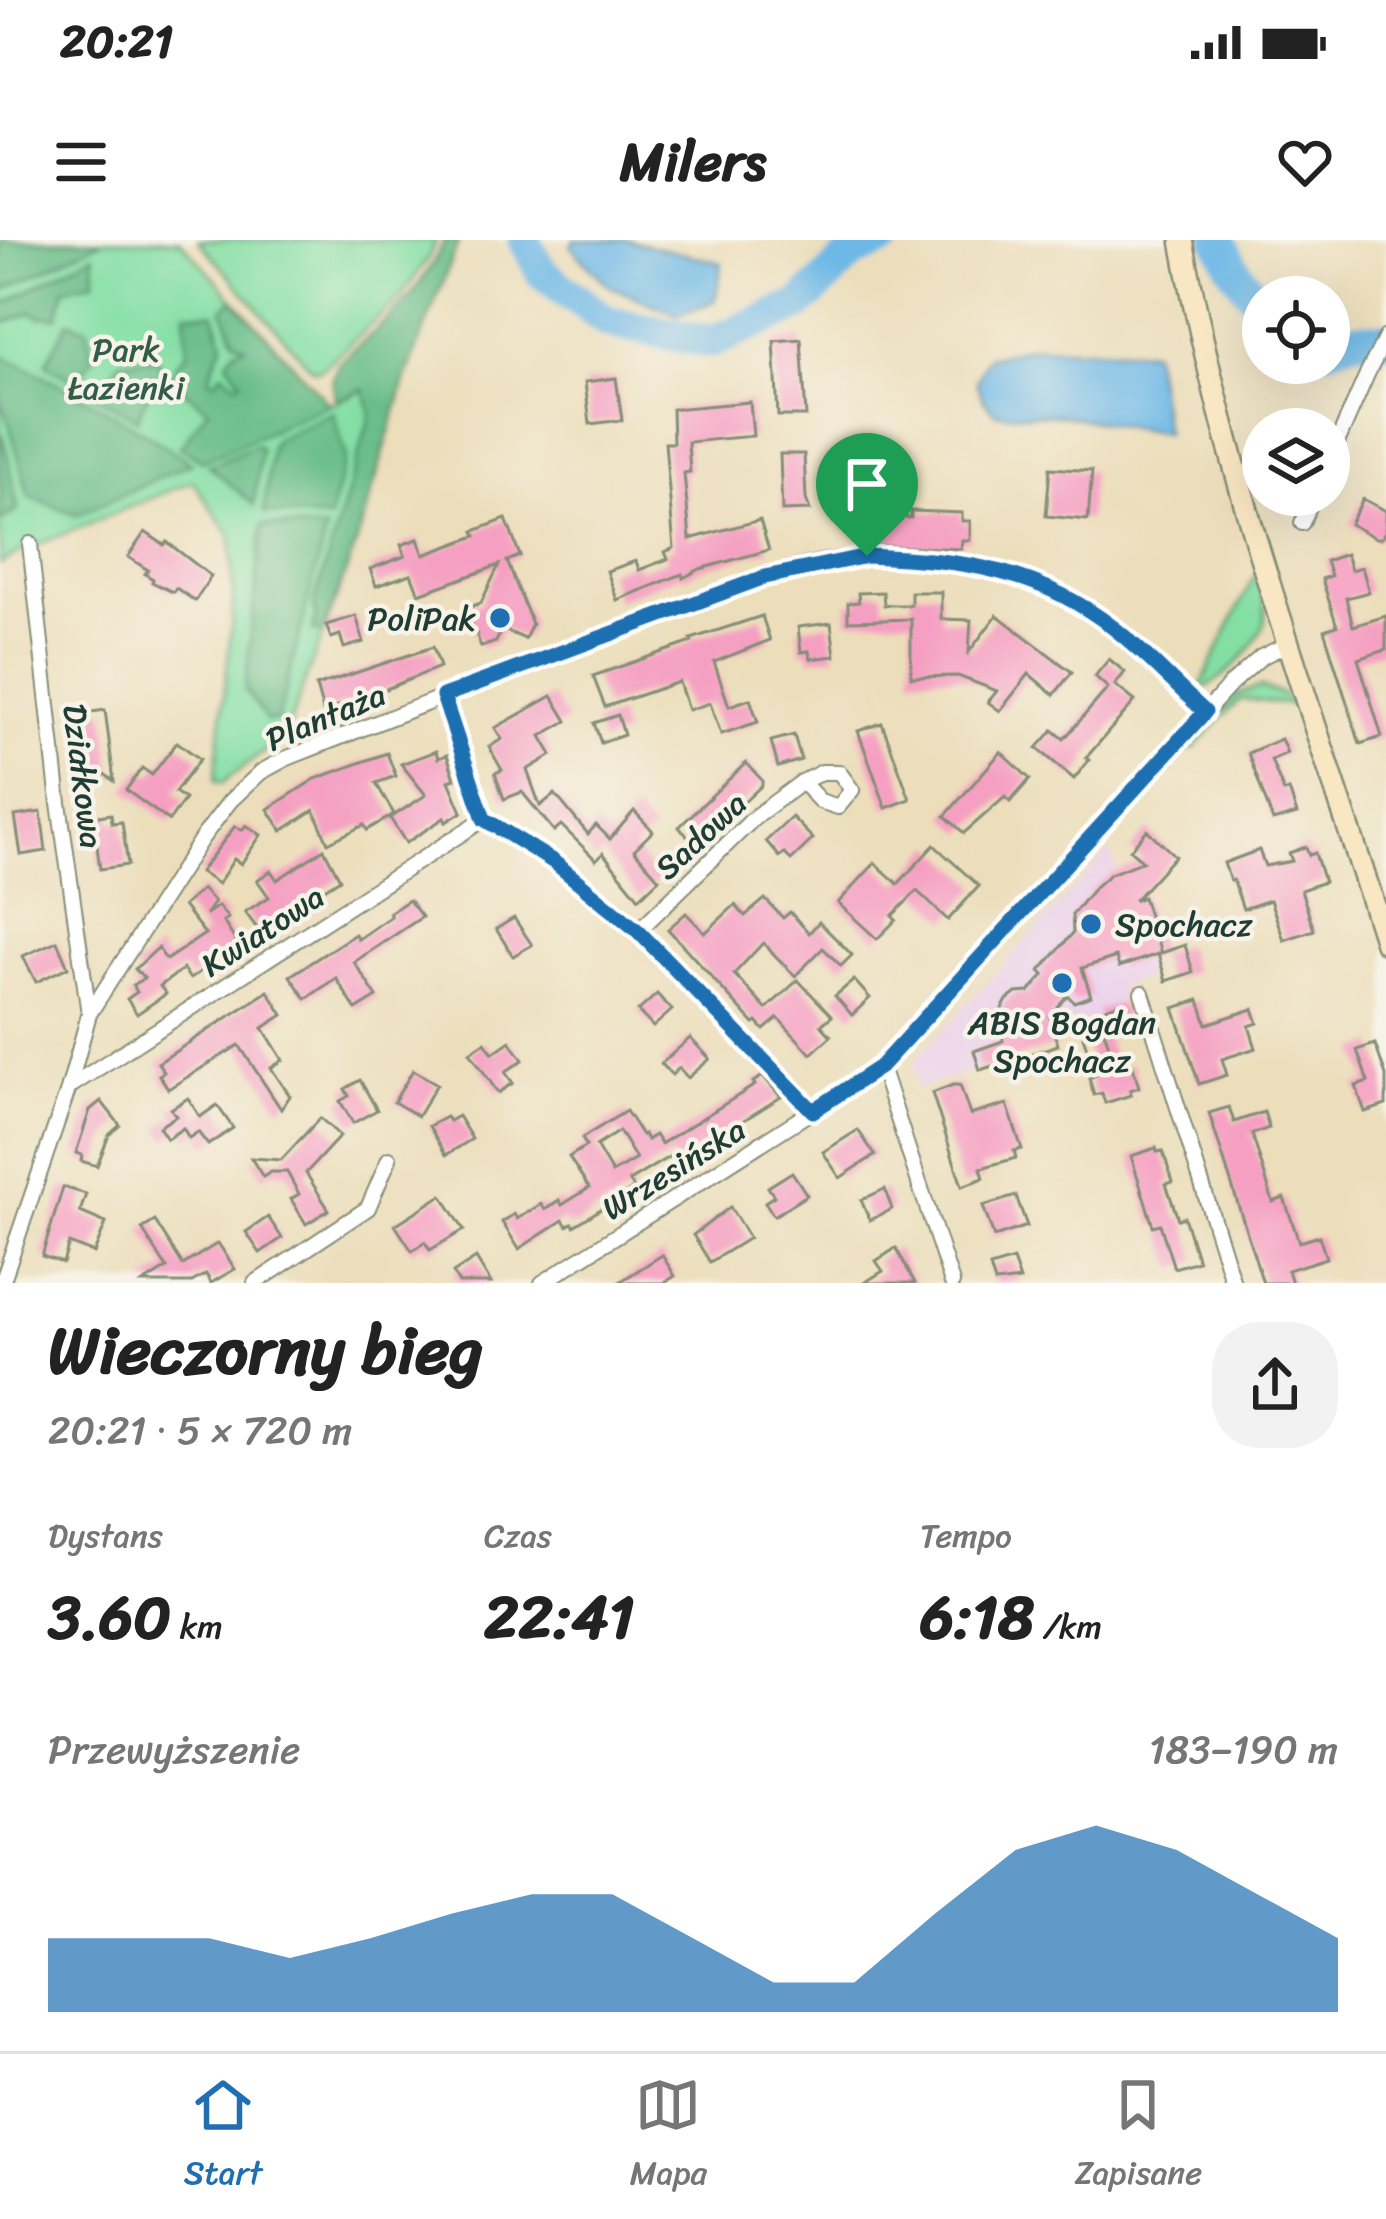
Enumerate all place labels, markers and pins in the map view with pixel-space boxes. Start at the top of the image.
pin [816,433,918,556]
place label: PoliPak [367,590,476,648]
marker: PoliPak [487,605,513,631]
place label: Spochacz [1115,896,1254,954]
marker: Spochacz [1078,911,1104,937]
marker: ABIS Bogdan Spochacz [1049,970,1075,996]
place label: ABIS Bogdan Spochacz [967,994,1156,1090]

